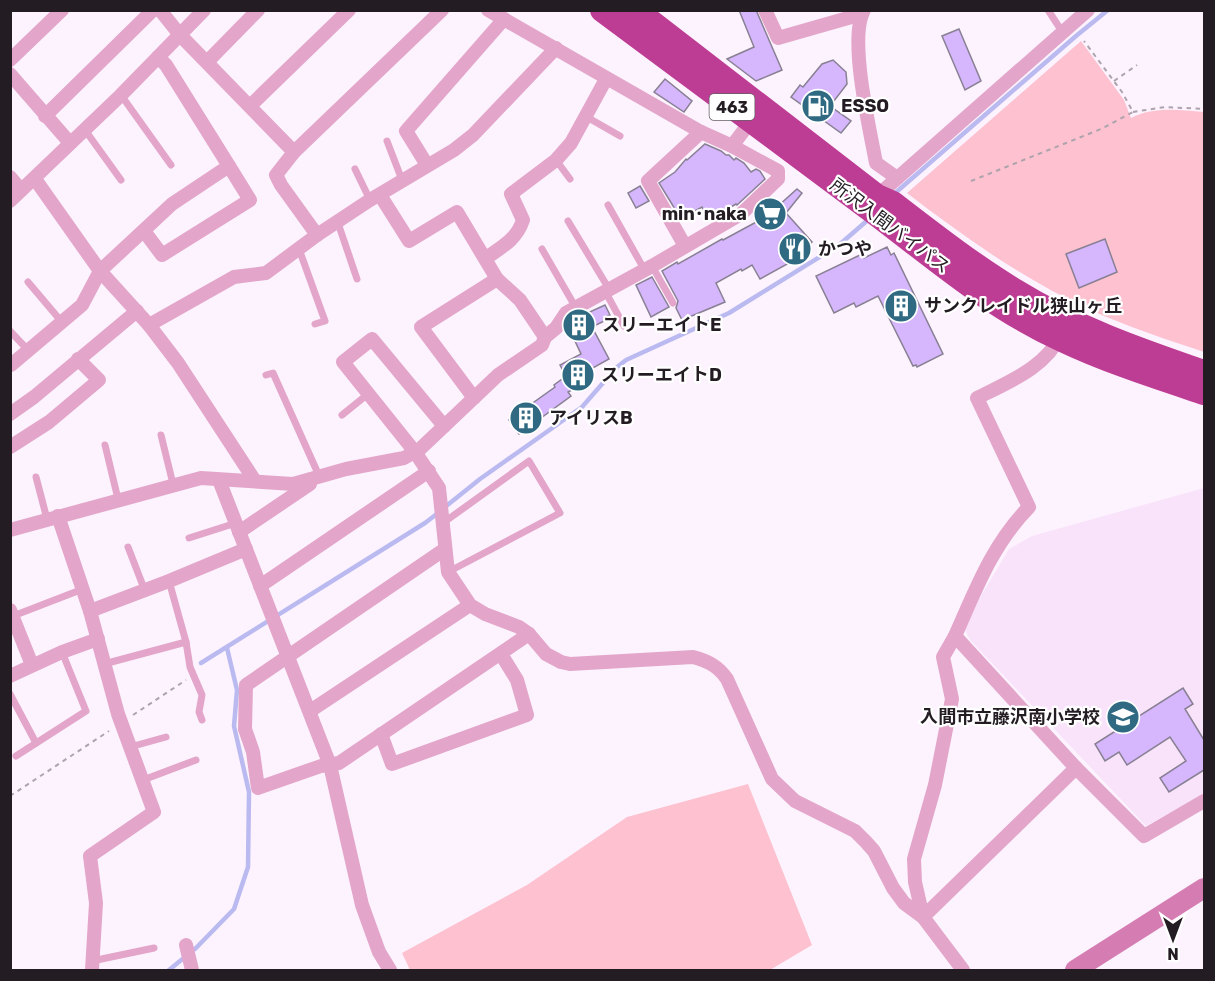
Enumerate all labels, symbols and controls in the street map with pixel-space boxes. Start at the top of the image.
fuel station icon: ESSO [800,88,836,124]
road number: 463 [710,94,754,120]
place label: ESSO [841,95,889,117]
street label: 所沢入間バイパス [826,174,954,278]
supermarket icon: min･naka [752,196,788,232]
place label: min･naka [662,203,747,225]
restaurant icon: かつや [777,231,813,267]
place label: かつや [818,238,872,260]
building icon: サンクレイドル狭山ヶ丘 [883,288,919,324]
place label: サンクレイドル狭山ヶ丘 [924,295,1122,317]
building icon: スリーエイトE [561,307,597,343]
place label: スリーエイトE [602,314,722,336]
building icon: スリーエイトD [560,357,596,393]
place label: スリーエイトD [601,364,722,386]
building icon: アイリスB [508,400,544,436]
place label: アイリスB [549,407,633,429]
school or university icon: 入間市立藤沢南小学校 [1105,699,1141,735]
place label: 入間市立藤沢南小学校 [920,706,1100,728]
north arrow [1143,909,1203,969]
text: N [1167,944,1179,963]

